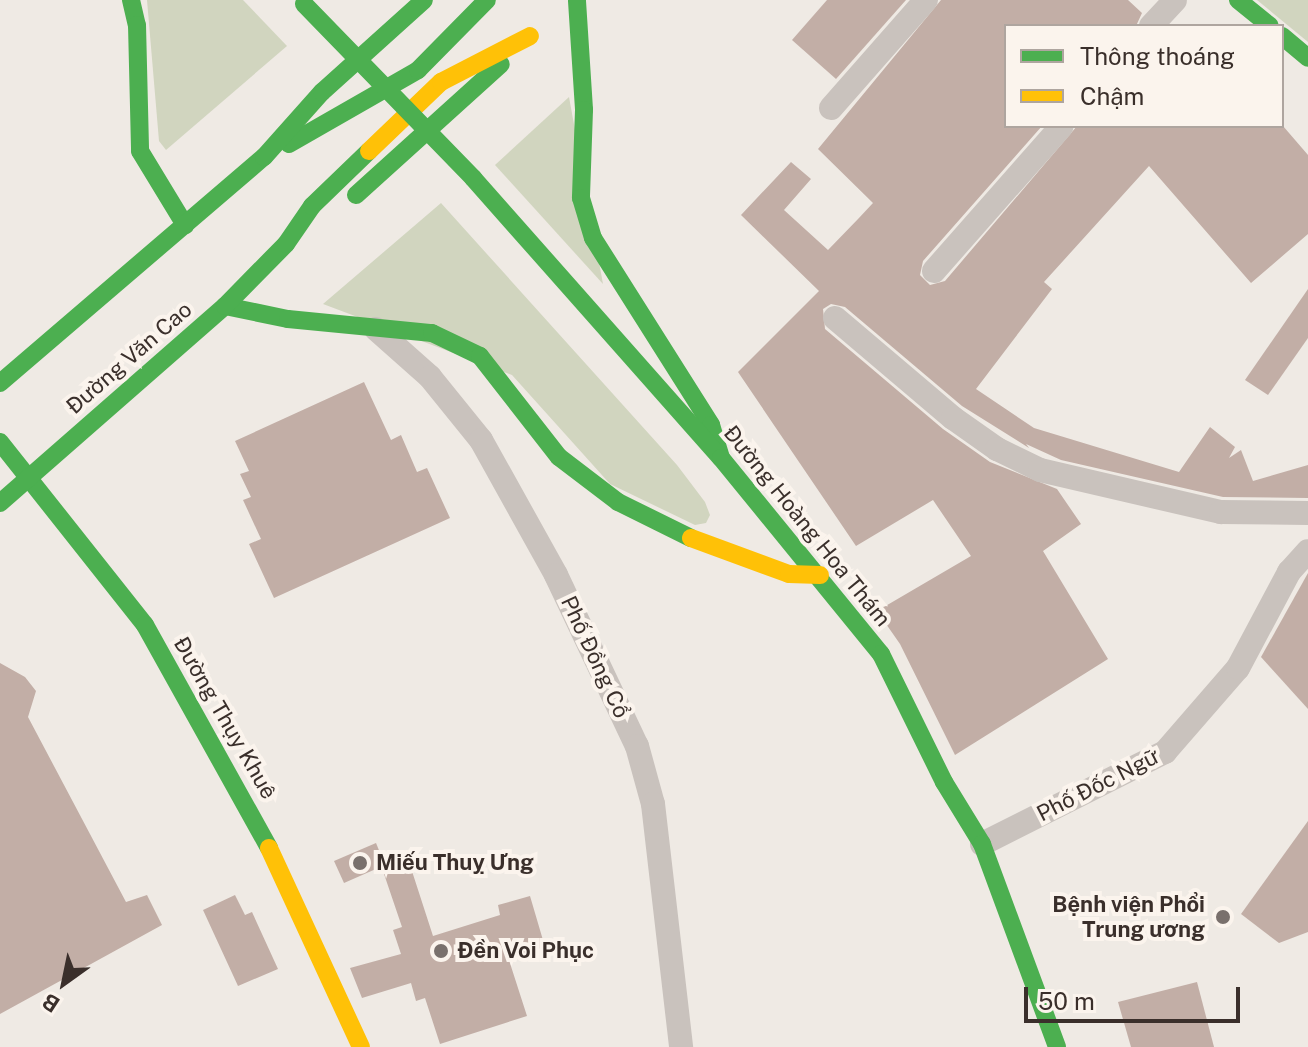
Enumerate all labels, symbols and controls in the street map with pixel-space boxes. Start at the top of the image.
legend [1004,24,1284,128]
text: Thông thoáng [1080,42,1235,70]
text: Chậm [1080,82,1144,110]
street label: Đường Văn Cao [61,296,197,420]
street label: Đường Hoàng Hoa Thám [718,420,896,632]
street label: Phố Đồng Cổ [555,592,635,722]
street label: Đường Thụy Khuê [168,632,282,804]
street label: Phố Đốc Ngữ [1032,743,1164,827]
place label: Miếu Thuỵ Ưng [376,850,534,876]
marker: Miếu Thuỵ Ưng [351,854,369,872]
place label: Bệnh viện Phổi Trung ương [1052,891,1205,942]
marker: Bệnh viện Phổi Trung ương [1212,906,1234,928]
place label: Đền Voi Phục [457,938,594,964]
marker: Đền Voi Phục [432,942,450,960]
north arrow [24,943,104,1023]
scale bar [1028,971,1244,1021]
text: 50 m [1038,987,1095,1015]
text: B [38,988,64,1018]

